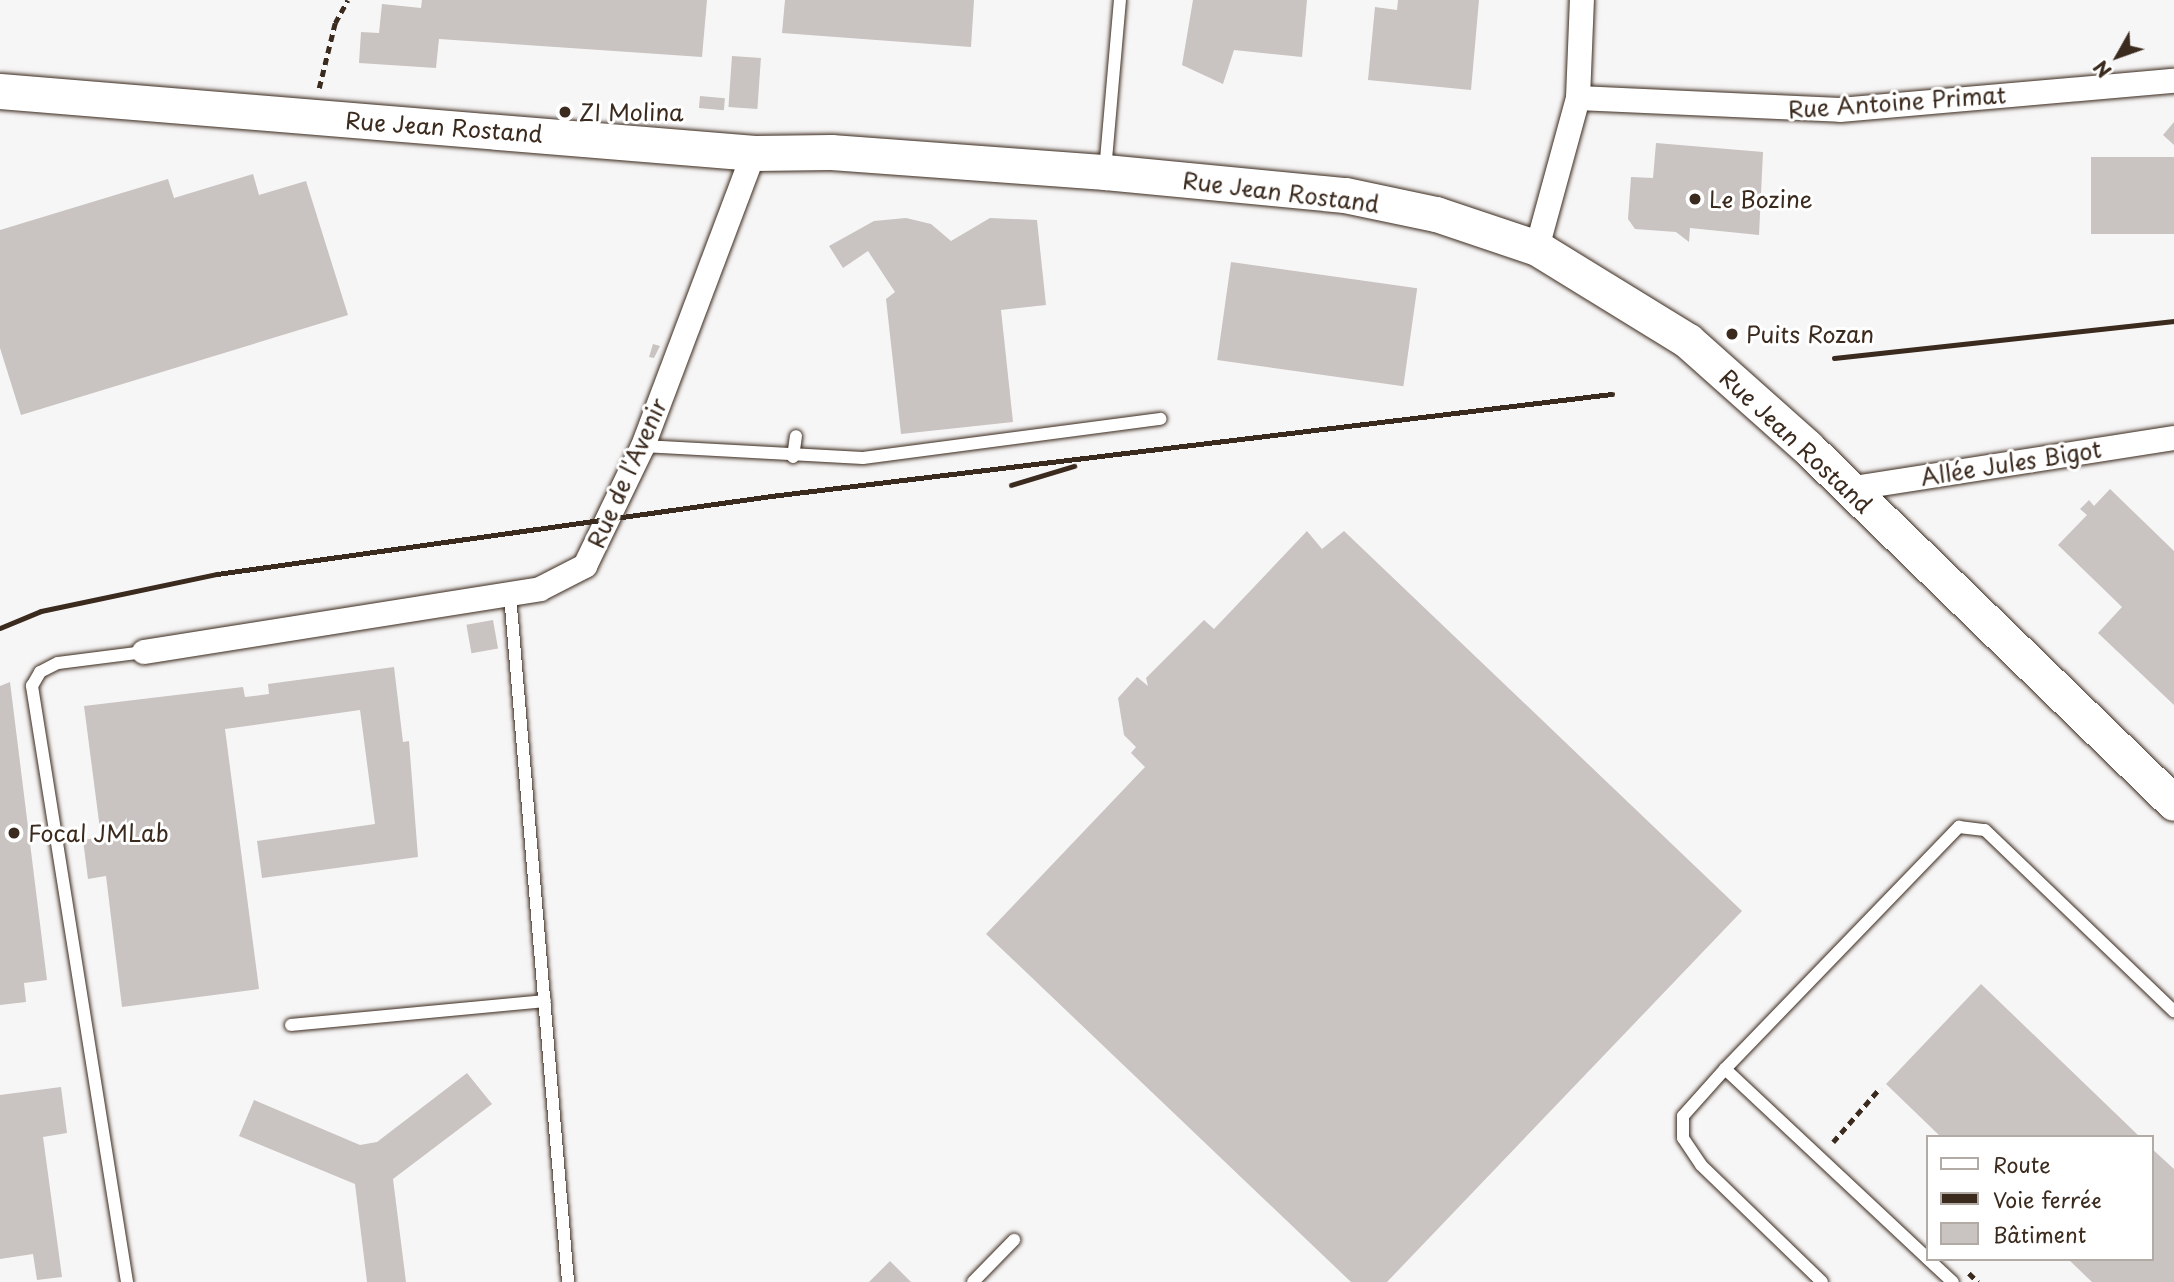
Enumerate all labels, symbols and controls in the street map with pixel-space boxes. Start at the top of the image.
north arrow [2083,21,2153,91]
text: N [2086,55,2117,84]
street label: Rue Antoine Primat [1786,81,2008,123]
place label: ZI Molina [579,98,684,126]
marker: ZI Molina [557,104,573,120]
street label: Rue Jean Rostand [343,106,545,148]
street label: Rue Jean Rostand [1180,166,1382,218]
place label: Le Bozine [1709,185,1814,213]
marker: Le Bozine [1687,191,1703,207]
place label: Puits Rozan [1746,320,1875,348]
marker: Puits Rozan [1724,326,1740,342]
street label: Rue Jean Rostand [1713,363,1879,519]
street label: Rue de l'Avenir [581,392,673,554]
street label: Allée Jules Bigot [1917,435,2105,491]
place label: Focal JMLab [28,819,169,847]
marker: Focal JMLab [6,825,22,841]
legend [1926,1135,2153,1261]
text: Route [1993,1148,2051,1180]
text: Voie ferrée [1993,1183,2102,1215]
text: Bâtiment [1993,1218,2086,1250]

